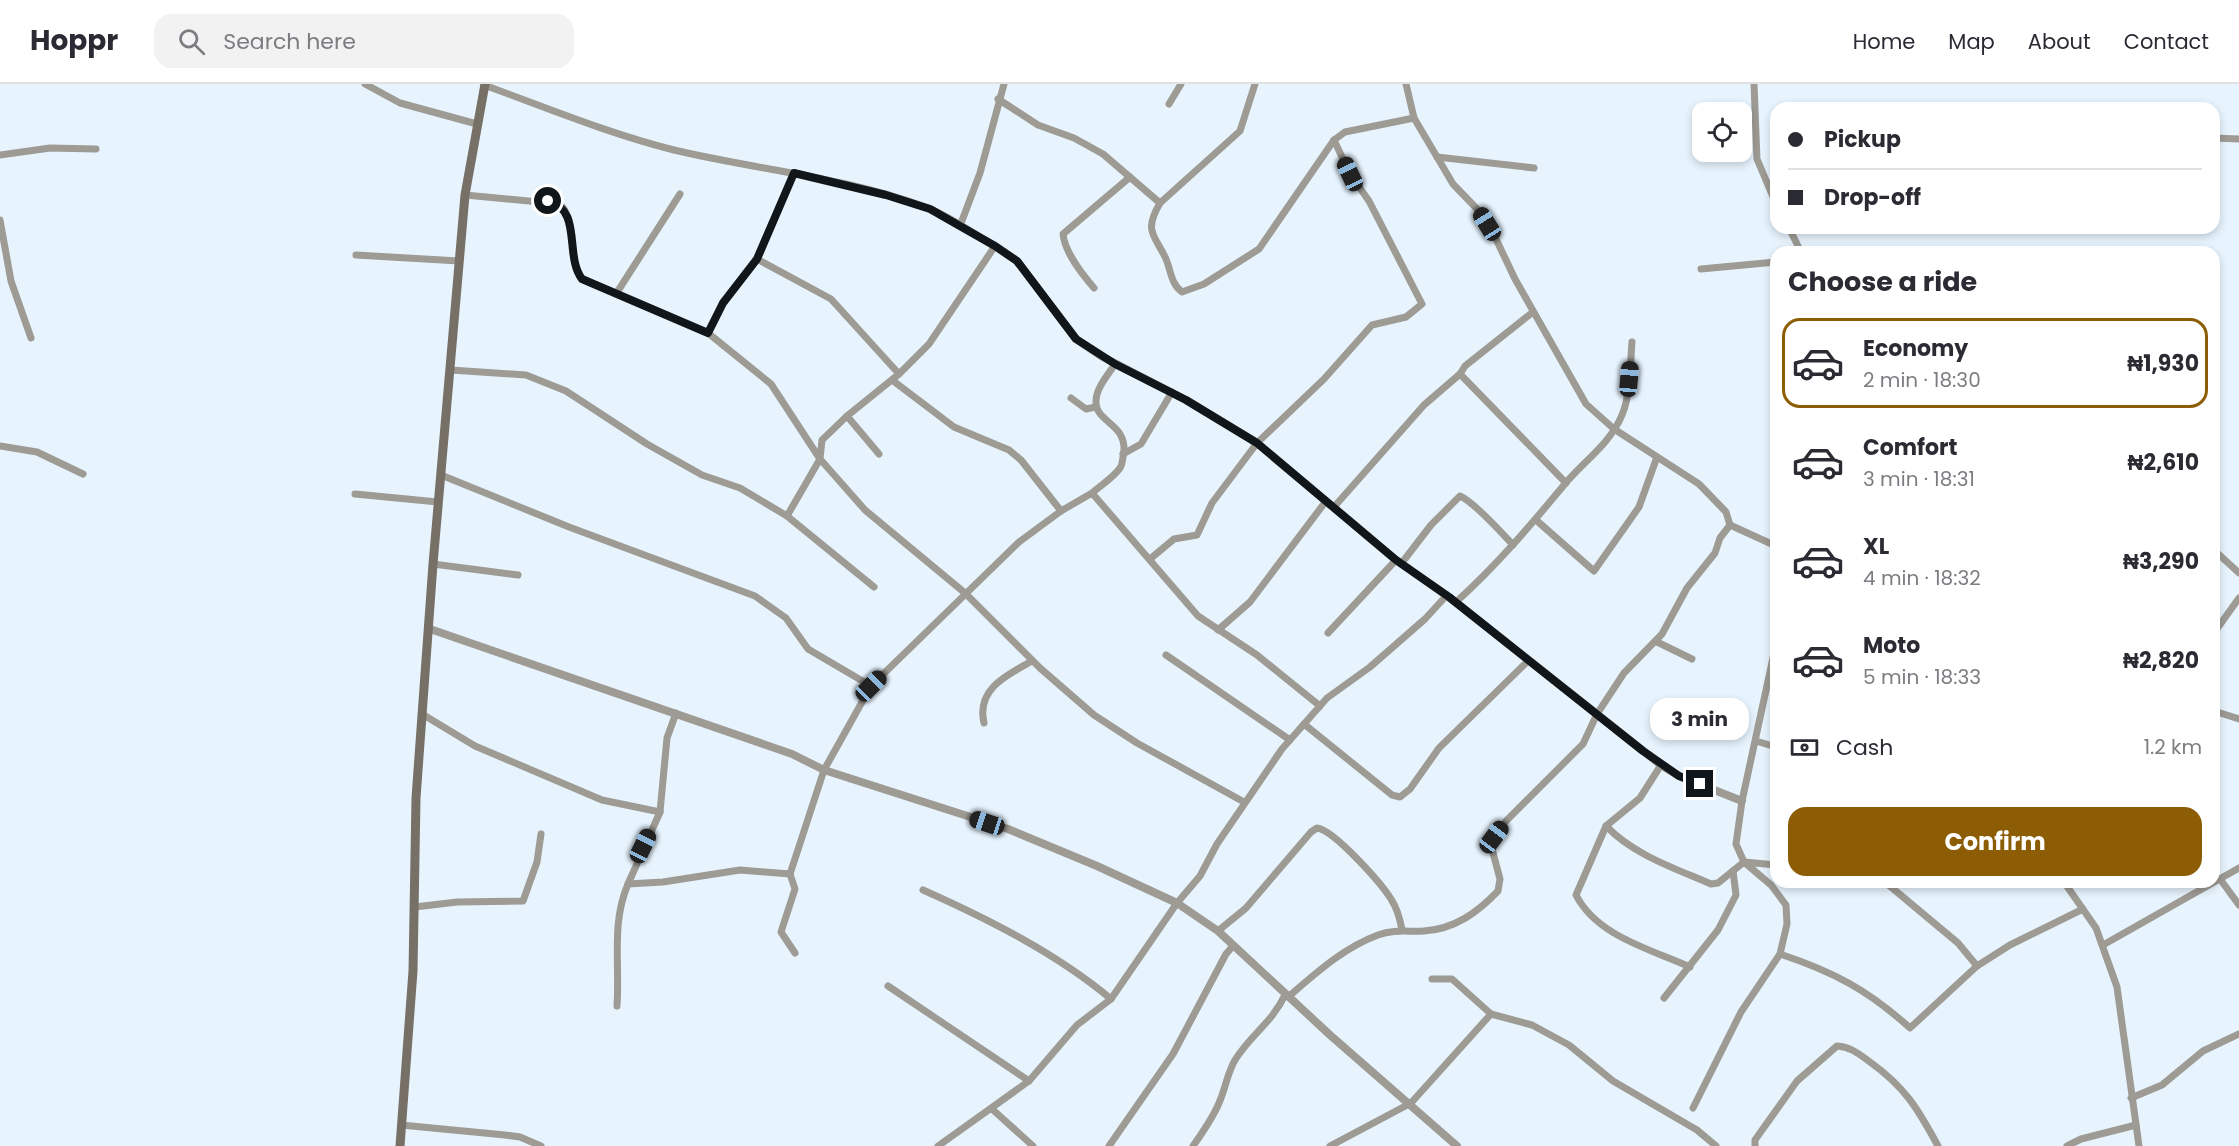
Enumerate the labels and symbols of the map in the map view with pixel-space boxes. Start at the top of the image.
car [1334,154,1366,194]
route start [534,187,561,214]
car [1470,204,1504,244]
car [1618,360,1640,398]
car [852,667,890,705]
callout: 3 min [1650,697,1750,739]
route end [1686,770,1713,797]
car [967,809,1007,837]
car [1476,817,1512,857]
car [627,826,659,866]

